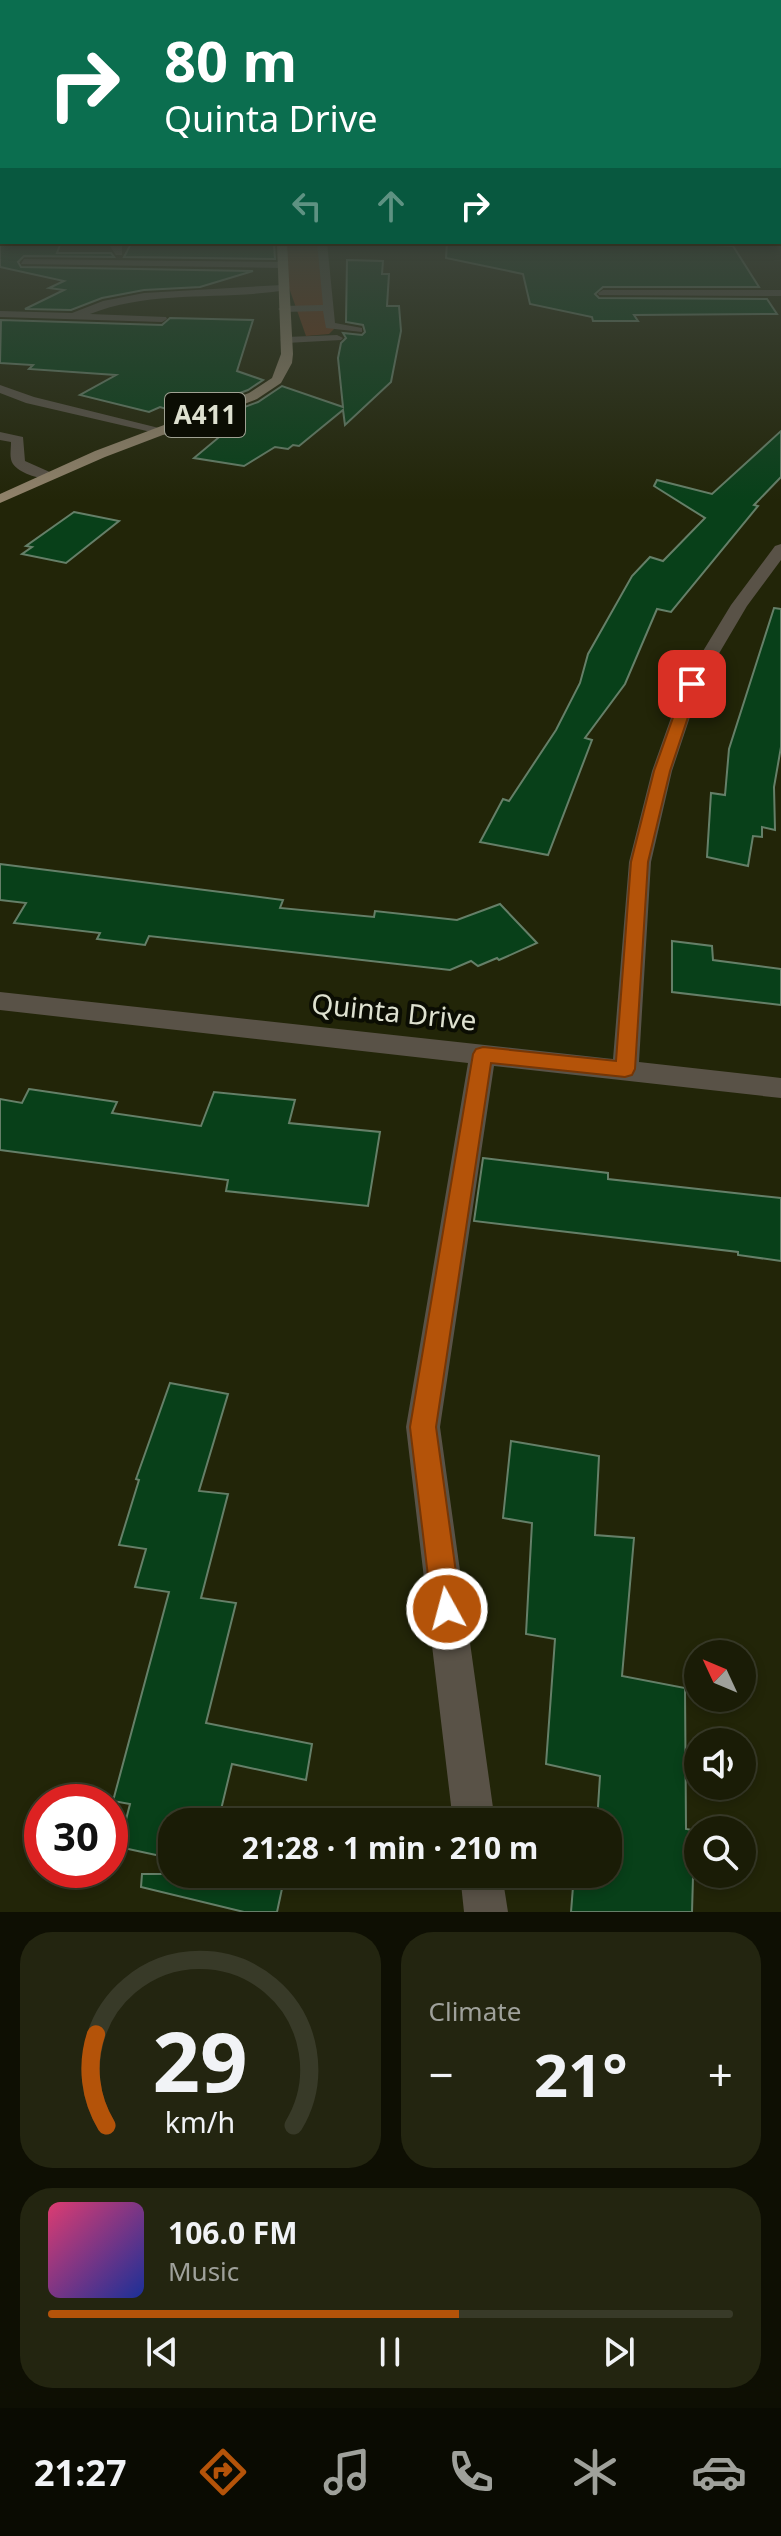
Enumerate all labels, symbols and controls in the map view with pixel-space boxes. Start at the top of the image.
text: 80 m [164,22,297,98]
icon: right [32,32,136,136]
text: Quinta Drive [164,94,377,143]
icon: left [285,184,329,228]
icon: ahead [369,184,413,228]
icon: right [453,184,497,228]
road number: A411 [165,393,245,437]
pin [658,650,726,718]
icon: arrive [670,662,714,706]
street label: Quinta Drive [310,983,479,1039]
position arrow [405,1567,489,1651]
north arrow [684,1640,756,1712]
map controls [684,1640,756,1888]
button: sound [684,1728,756,1800]
speed limit sign: 30 [24,1784,128,1888]
button: search [684,1816,756,1888]
text: 21:28 · 1 min · 210 m [242,1827,538,1868]
text: Climate [429,1993,521,2029]
text: 29 [153,2003,248,2116]
text: 21° [534,2033,628,2115]
text: − [429,2044,454,2104]
text: + [708,2044,733,2104]
text: km/h [165,2102,235,2141]
text: 106.0 FM [168,2212,298,2253]
text: Music [168,2253,239,2289]
icon: previous [140,2330,184,2374]
icon: pause [368,2330,412,2374]
icon: next [597,2330,641,2374]
icon: directions [195,2444,251,2500]
icon: music [319,2444,375,2500]
icon: phone [443,2444,499,2500]
icon: climate [567,2444,623,2500]
icon: car [691,2444,747,2500]
text: 21:27 [34,2448,127,2497]

